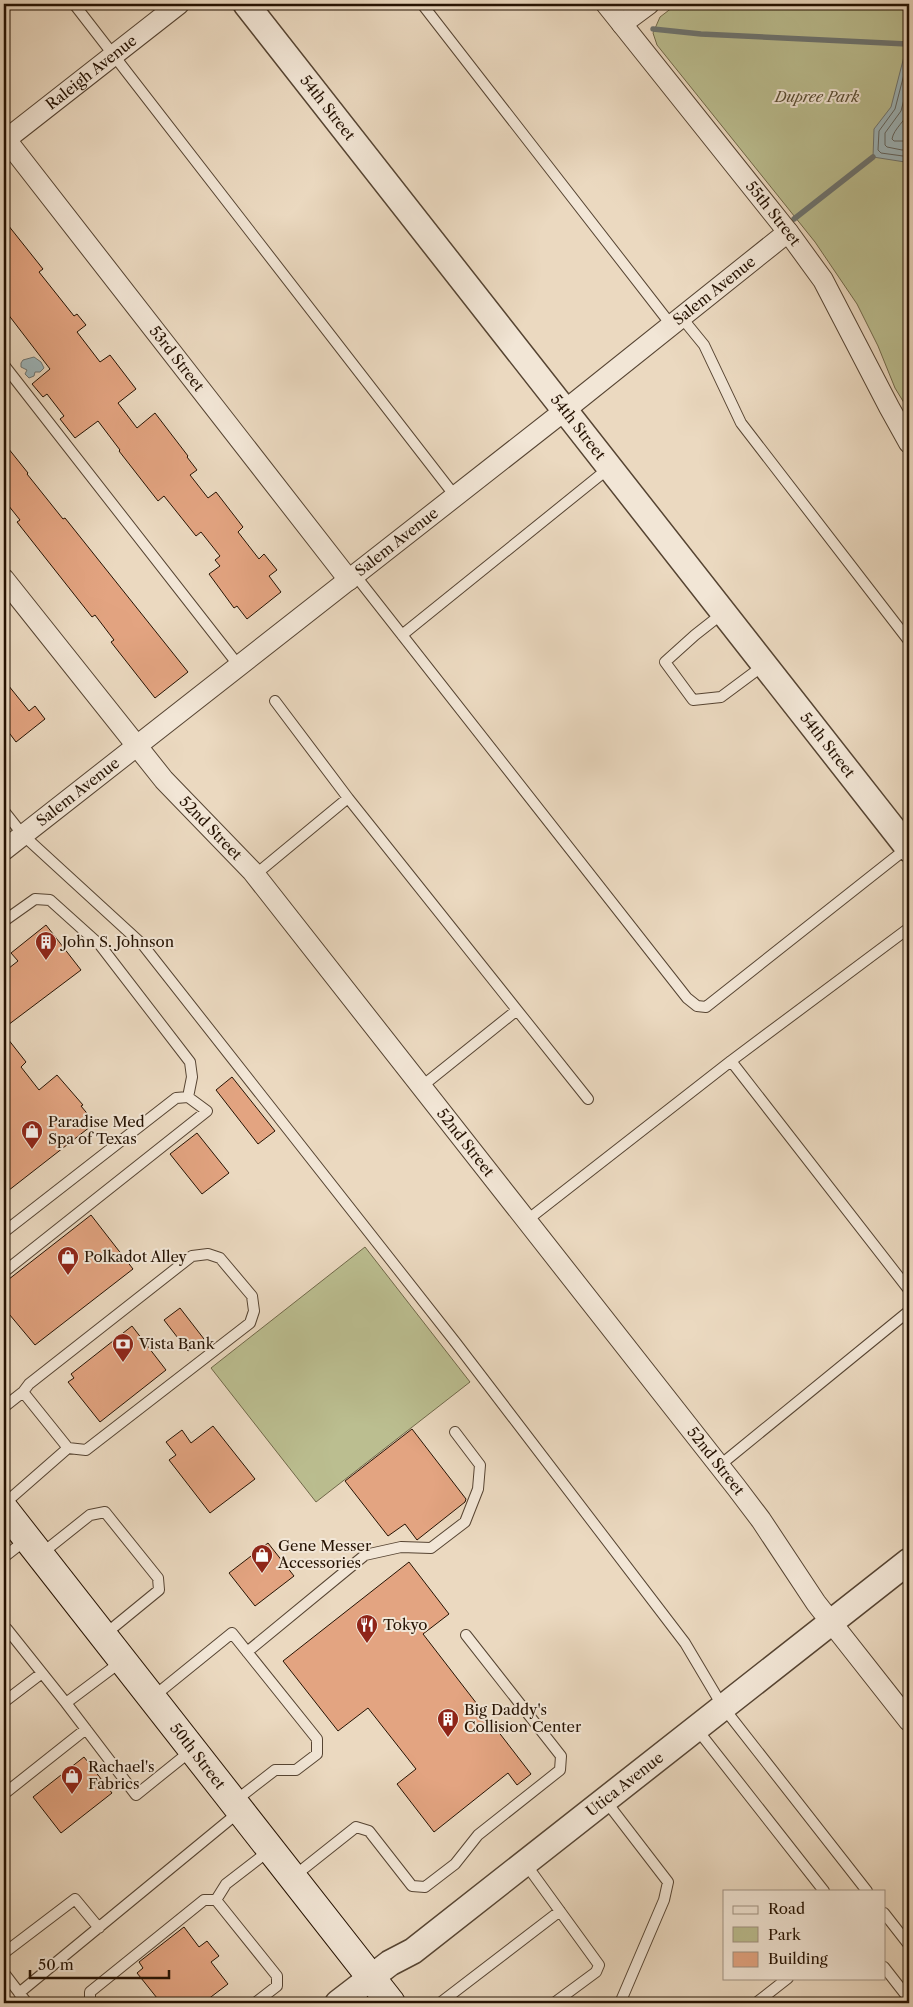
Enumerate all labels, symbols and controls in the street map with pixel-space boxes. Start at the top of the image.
street label: Raleigh Avenue [42,31,140,114]
street label: 54th Street [296,71,360,145]
park label: Dupree Park [774,87,860,106]
street label: 55th Street [742,177,805,250]
street label: Salem Avenue [669,252,759,329]
street label: 53rd Street [146,322,209,396]
street label: 54th Street [547,390,610,464]
street label: Salem Avenue [351,503,442,580]
street label: 54th Street [796,708,860,782]
street label: Salem Avenue [32,753,123,830]
street label: 52nd Street [176,792,247,864]
building icon: John S. Johnson [34,930,58,961]
place label: John S. Johnson [60,932,175,951]
street label: 52nd Street [433,1104,499,1181]
place label: Paradise Med Spa of Texas [48,1112,145,1148]
shop icon: Paradise Med Spa of Texas [20,1119,44,1150]
shop icon: Polkadot Alley [56,1245,80,1276]
place label: Polkadot Alley [84,1247,188,1266]
bank icon: Vista Bank [111,1332,135,1363]
place label: Vista Bank [138,1334,216,1353]
street label: 52nd Street [683,1423,749,1499]
place label: Gene Messer Accessories [277,1536,372,1572]
shop icon: Gene Messer Accessories [250,1543,274,1574]
restaurant icon: Tokyo [355,1613,379,1644]
place label: Tokyo [383,1615,428,1634]
place label: Big Daddy's Collision Center [464,1700,582,1736]
building icon: Big Daddy's Collision Center [436,1707,460,1738]
street label: 50th Street [166,1719,230,1793]
street label: Utica Avenue [582,1748,667,1820]
place label: Rachael's Fabrics [88,1757,155,1793]
shop icon: Rachael's Fabrics [60,1764,84,1795]
legend [723,1890,886,1980]
text: Road [768,1899,805,1918]
text: Park [768,1925,802,1944]
scale bar [30,1947,169,1979]
text: Building [768,1949,828,1968]
text: 50 m [38,1955,74,1974]

